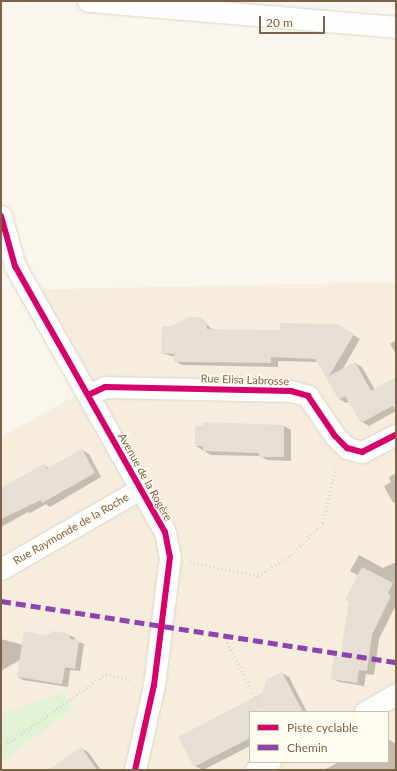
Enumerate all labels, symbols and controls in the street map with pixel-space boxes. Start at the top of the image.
scale bar [261,8,327,34]
text: 20 m [266,15,293,30]
street label: Rue Elisa Labrosse [200,372,290,388]
street label: Avenue de la Rogère [115,431,175,523]
street label: Rue Raymonde de la Roche [11,491,131,567]
legend [249,711,389,763]
text: Piste cyclable [287,720,358,735]
text: Chemin [287,740,328,755]

